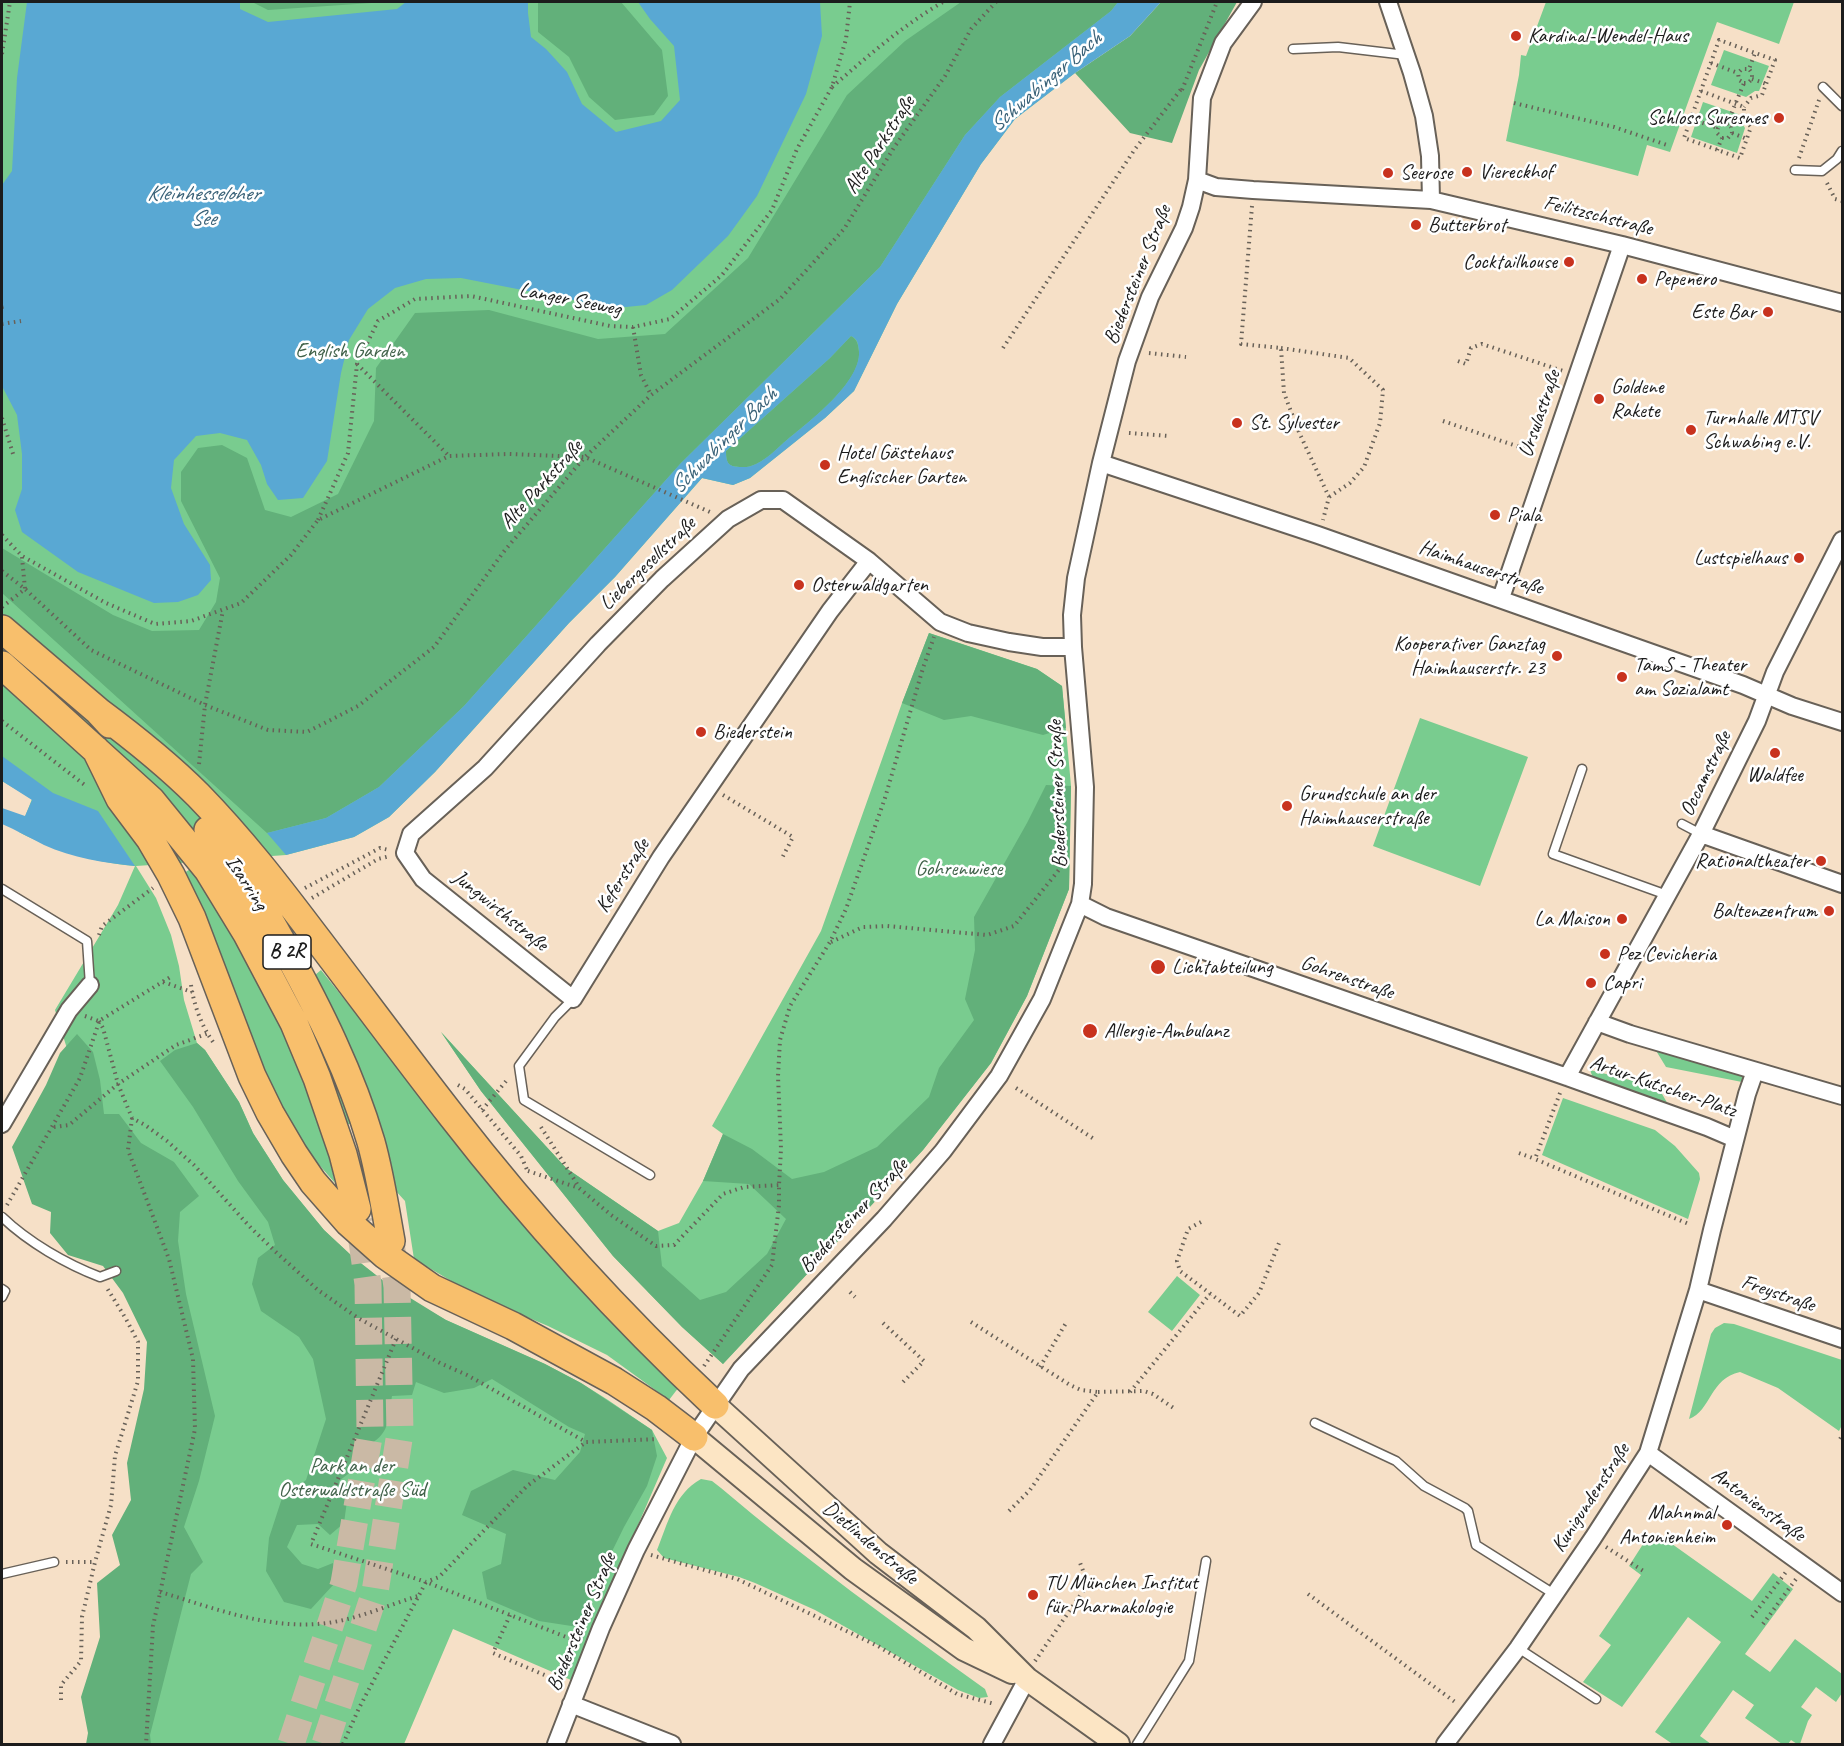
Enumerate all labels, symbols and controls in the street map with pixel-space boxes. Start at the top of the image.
place label: Kardinal-Wendel-Haus [1528,23,1688,49]
water label: Schwabinger Bach [985,26,1107,138]
marker: Kardinal-Wendel-Haus [1509,29,1523,43]
street label: Alte Parkstraße [839,91,921,199]
place label: Schloss Suresnes [1647,105,1767,131]
marker: Schloss Suresnes [1772,111,1786,125]
place label: Viereckhof [1479,159,1553,185]
place label: Seerose [1400,160,1452,186]
marker: Viereckhof [1460,165,1474,179]
marker: Seerose [1381,166,1395,180]
water label: Kleinhesseloher See [147,181,259,232]
street label: Feilitzschstraße [1541,190,1655,242]
street label: Biedersteiner Straße [1099,202,1177,348]
place label: Butterbrot [1428,212,1506,238]
marker: Butterbrot [1409,218,1423,232]
place label: Cocktailhouse [1463,249,1557,275]
marker: Cocktailhouse [1562,255,1576,269]
place label: Pepenero [1654,266,1716,292]
marker: Pepenero [1635,272,1649,286]
street label: Langer Seeweg [517,278,623,322]
place label: Este Bar [1691,299,1756,325]
marker: Este Bar [1761,305,1775,319]
park label: English Garden [296,338,404,364]
street label: Ursulastraße [1513,367,1567,461]
place label: Goldene Rakete [1611,374,1664,424]
water label: Schwabinger Bach [665,382,783,500]
marker: Goldene Rakete [1592,392,1606,406]
place label: Turnhalle MTSV Schwabing e.V. [1703,405,1817,455]
place label: St. Sylvester [1249,410,1339,436]
marker: St. Sylvester [1230,416,1244,430]
marker: Turnhalle MTSV Schwabing e.V. [1684,423,1698,437]
street label: Alte Parkstraße [495,435,589,535]
place label: Hotel Gästehaus Englischer Garten [837,440,966,490]
marker: Hotel Gästehaus Englischer Garten [818,458,832,472]
place label: Piala [1507,502,1541,528]
marker: Piala [1488,508,1502,522]
street label: Liebergesellstraße [595,512,701,616]
street label: Haimhauserstraße [1416,535,1546,601]
place label: Lustspielhaus [1694,545,1787,571]
marker: Lustspielhaus [1792,551,1806,565]
place label: Osterwaldgarten [811,572,928,598]
marker: Osterwaldgarten [792,578,806,592]
place label: Kooperativer Ganztag Haimhauserstr. 23 [1394,631,1545,681]
marker: Kooperativer Ganztag Haimhauserstr. 23 [1550,649,1564,663]
place label: TamS - Theater am Sozialamt [1634,652,1746,702]
marker: TamS - Theater am Sozialamt [1615,670,1629,684]
place label: Biederstein [713,719,792,745]
street label: Biedersteiner Straße [1043,720,1073,868]
marker: Biederstein [694,725,708,739]
street label: Occamstraße [1675,727,1737,821]
marker: Waldfee [1768,746,1782,760]
place label: Waldfee [1747,762,1803,788]
place label: Grundschule an der Haimhauserstraße [1299,781,1436,831]
marker: Grundschule an der Haimhauserstraße [1280,799,1294,813]
street label: Keferstraße [590,834,656,918]
place label: Rationaltheater [1695,848,1809,874]
street label: Isarring [219,851,273,915]
marker: Rationaltheater [1814,854,1828,868]
park label: Gohrenwiese [916,856,1002,882]
street label: Jungwirthstraße [447,865,553,957]
place label: Baltenzentrum [1712,898,1817,924]
marker: Baltenzentrum [1822,904,1836,918]
place label: La Maison [1535,906,1610,932]
marker: La Maison [1615,912,1629,926]
road number: B 2R [263,935,311,969]
place label: Pez Cevicheria [1617,941,1716,967]
marker: Pez Cevicheria [1598,947,1612,961]
street label: Gohrenstraße [1297,950,1397,1006]
place label: Lichtabteilung [1172,954,1273,980]
marker: Lichtabteilung [1149,958,1167,976]
place label: Capri [1603,970,1642,996]
marker: Capri [1584,976,1598,990]
place label: Allergie-Ambulanz [1104,1018,1228,1044]
marker: Allergie-Ambulanz [1081,1022,1099,1040]
street label: Artur-Kutscher-Platz [1586,1050,1740,1124]
street label: Biedersteiner Straße [794,1153,914,1279]
street label: Freystraße [1738,1270,1818,1318]
street label: Kunigundenstraße [1546,1439,1636,1557]
park label: Park an der Osterwaldstraße Süd [279,1453,425,1503]
street label: Antonienstraße [1706,1463,1810,1547]
street label: Dietlindenstraße [817,1496,923,1590]
place label: Mahnmal Antonienheim [1619,1500,1715,1550]
marker: Mahnmal Antonienheim [1720,1518,1734,1532]
street label: Biedersteiner Straße [542,1549,622,1695]
place label: TU München Institut für Pharmakologie [1045,1570,1198,1620]
marker: TU München Institut für Pharmakologie [1026,1588,1040,1602]

